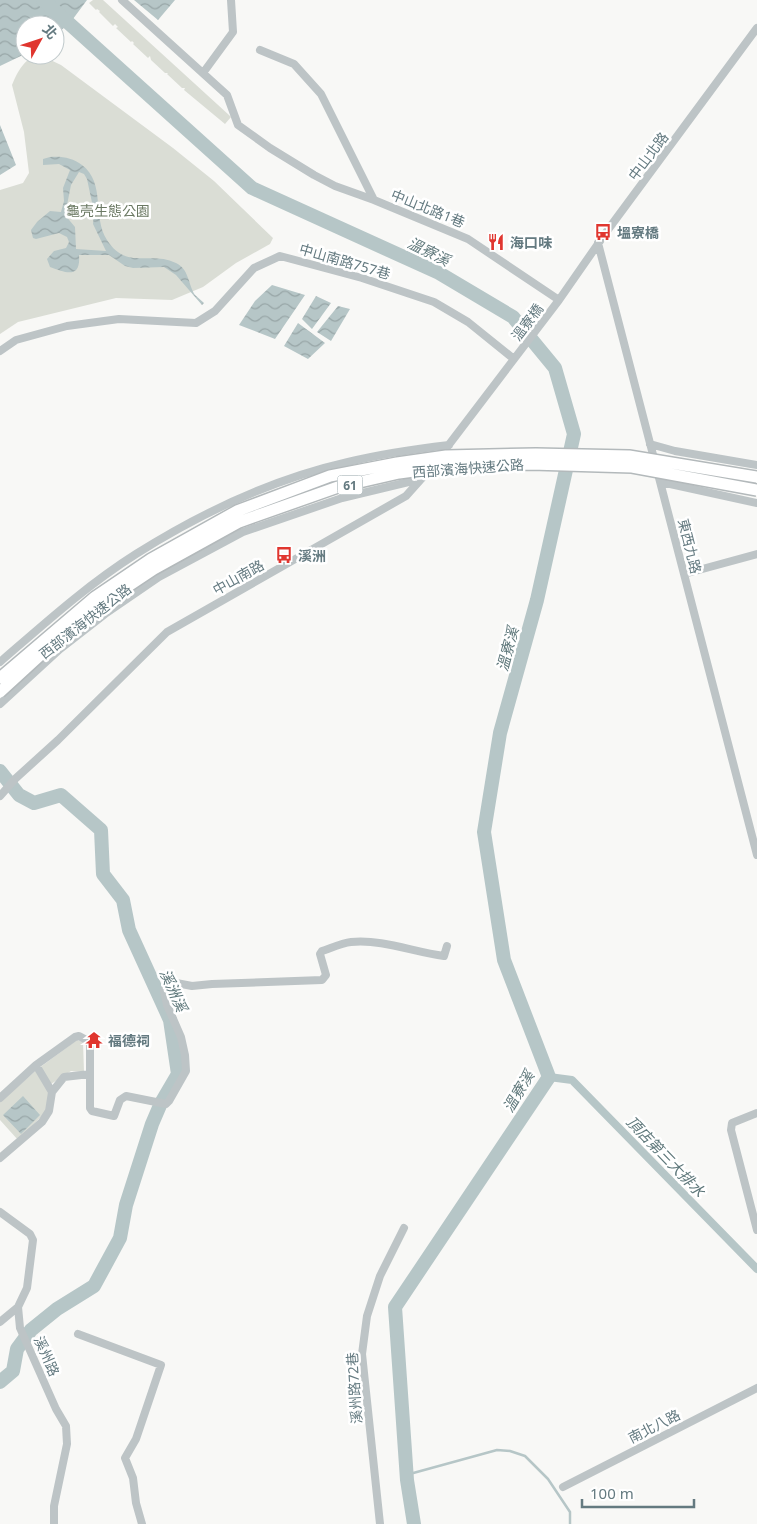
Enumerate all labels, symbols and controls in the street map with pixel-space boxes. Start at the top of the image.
north arrow [15,15,65,65]
text: 北 [39,20,62,43]
street label: 中山北路 [624,128,672,184]
street label: 中山北路1巷 [388,185,468,231]
park label: 龜壳生態公園 [66,201,150,220]
bus stop icon: 塭寮橋 [593,222,613,242]
place label: 塭寮橋 [617,223,659,242]
water label: 溫寮溪 [404,232,455,271]
restaurant icon: 海口味 [486,232,506,252]
place label: 海口味 [510,233,553,252]
street label: 中山南路757巷 [297,239,393,283]
street label: 溫寮橋 [507,300,547,344]
street label: 西部濱海快速公路 [411,455,525,481]
road number: 61 [338,476,362,494]
street label: 東西九路 [674,517,706,575]
bus stop icon: 溪洲 [274,545,294,565]
place label: 溪洲 [298,546,326,565]
street label: 中山南路 [209,555,267,599]
street label: 西部濱海快速公路 [35,579,135,663]
water label: 溫寮溪 [492,623,523,673]
water label: 溪洲溪 [156,965,193,1016]
temple icon: 福德祠 [84,1030,104,1050]
place label: 福德祠 [108,1031,150,1050]
water label: 溫寮溪 [498,1065,539,1115]
water label: 頂店第三大排水 [622,1111,710,1201]
street label: 溪州路 [30,1333,64,1379]
street label: 溪州路72巷 [342,1351,366,1425]
street label: 南北八路 [625,1405,683,1447]
scale bar [582,1476,694,1508]
text: 100 m [590,1483,634,1503]

